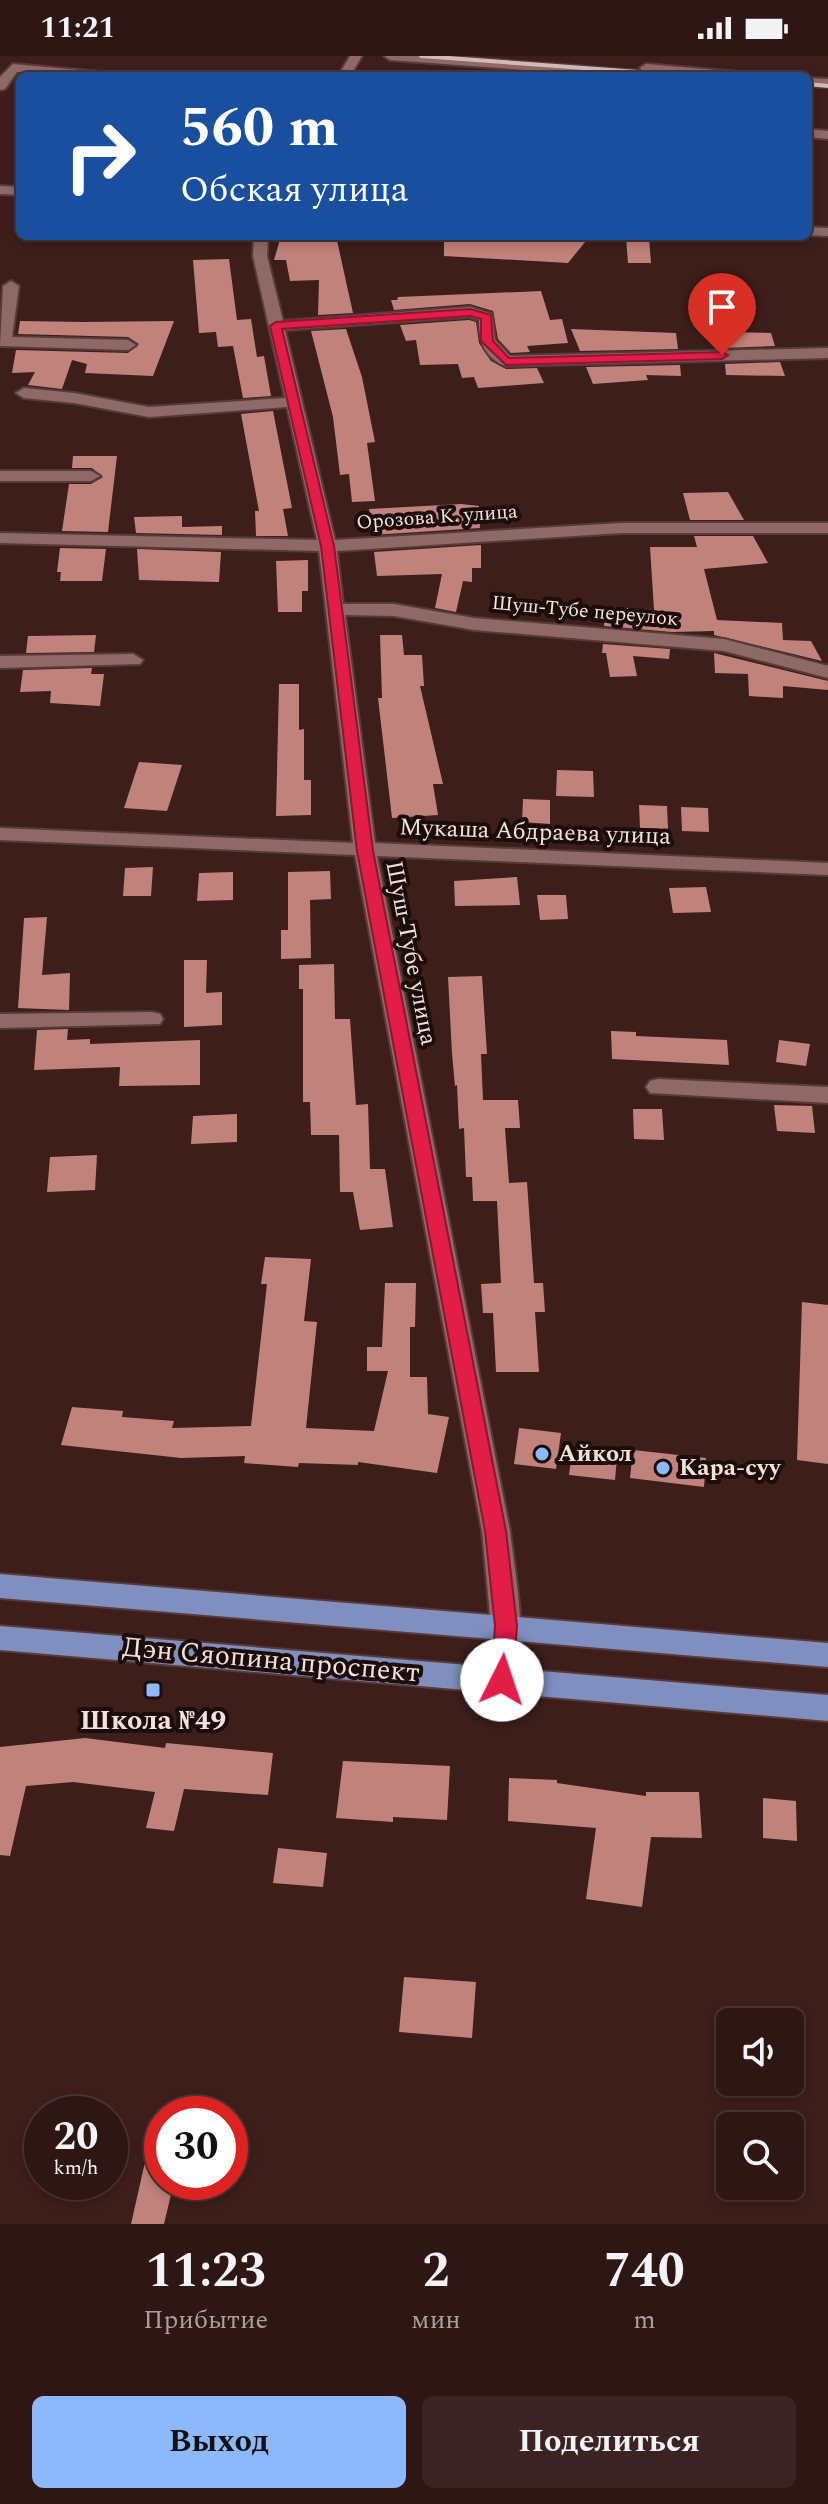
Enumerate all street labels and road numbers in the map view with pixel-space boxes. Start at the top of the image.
street label: Орозова К. улица [355,496,519,538]
street label: Шуш-Тубе переулок [491,588,679,634]
street label: Мукаша Абдраева улица [399,809,672,855]
street label: Шуш-Тубе улица [375,858,447,1049]
street label: Дэн Сяопина проспект [120,1626,422,1694]

